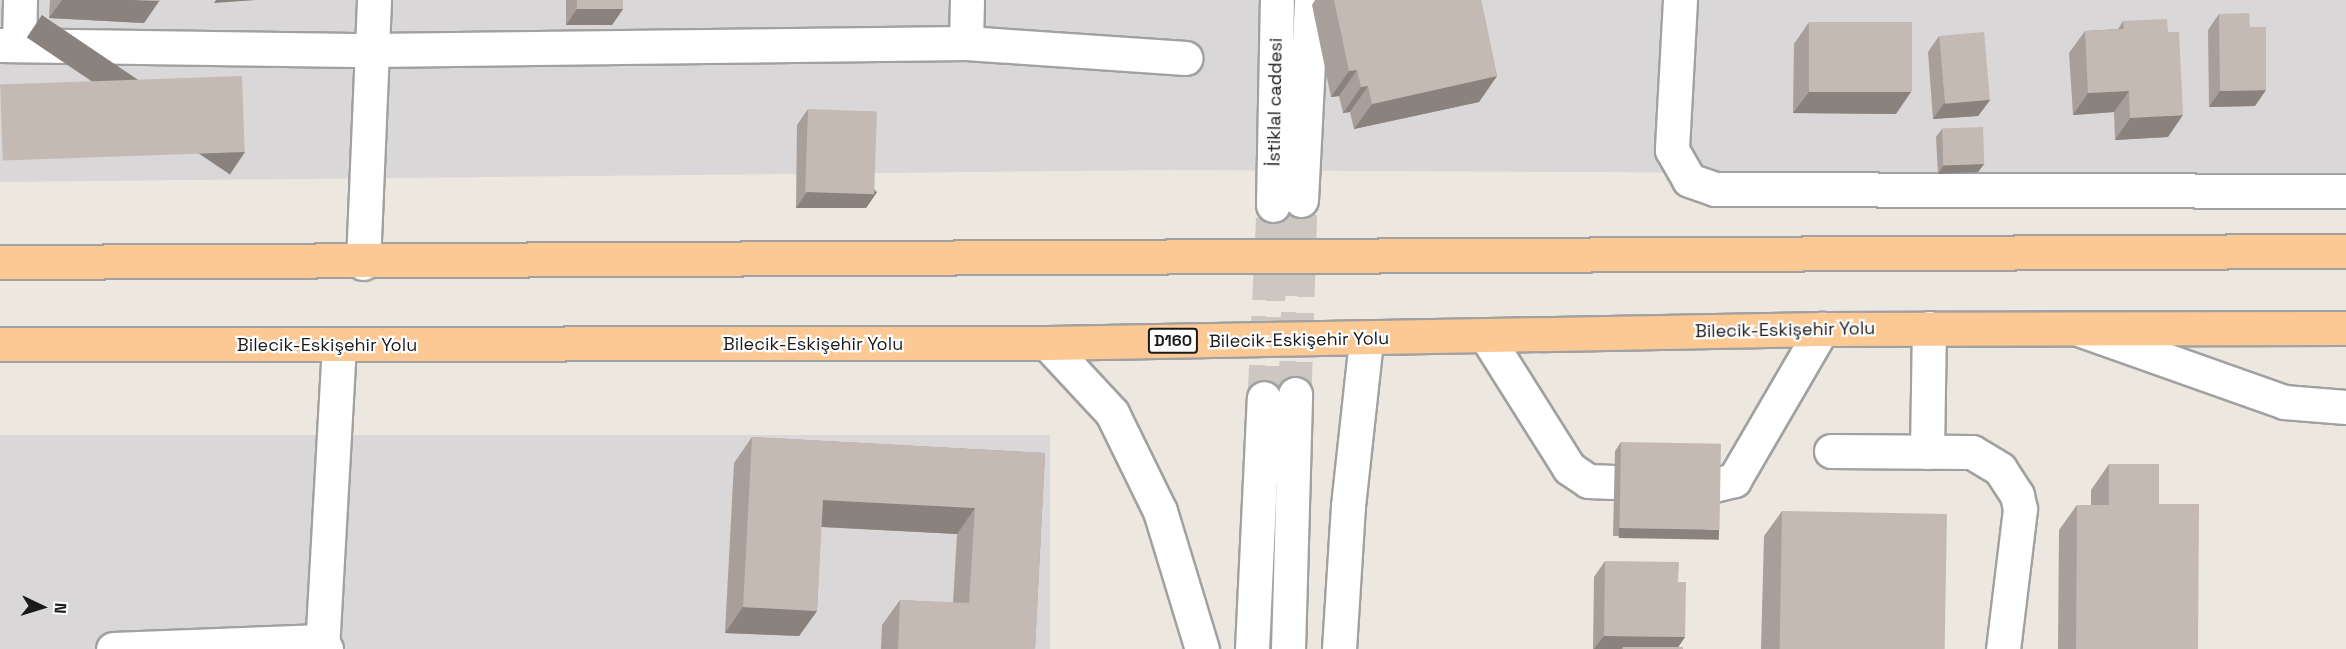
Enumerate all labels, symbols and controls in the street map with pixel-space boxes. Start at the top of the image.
street label: İstiklal caddesi [1263,38,1287,166]
street label: Bilecik-Eskişehir Yolu [1695,318,1875,342]
road number: D160 [1148,328,1198,354]
street label: Bilecik-Eskişehir Yolu [1209,328,1389,352]
street label: Bilecik-Eskişehir Yolu [723,333,903,355]
street label: Bilecik-Eskişehir Yolu [237,334,417,356]
north arrow [12,577,72,637]
text: N [50,602,71,614]

